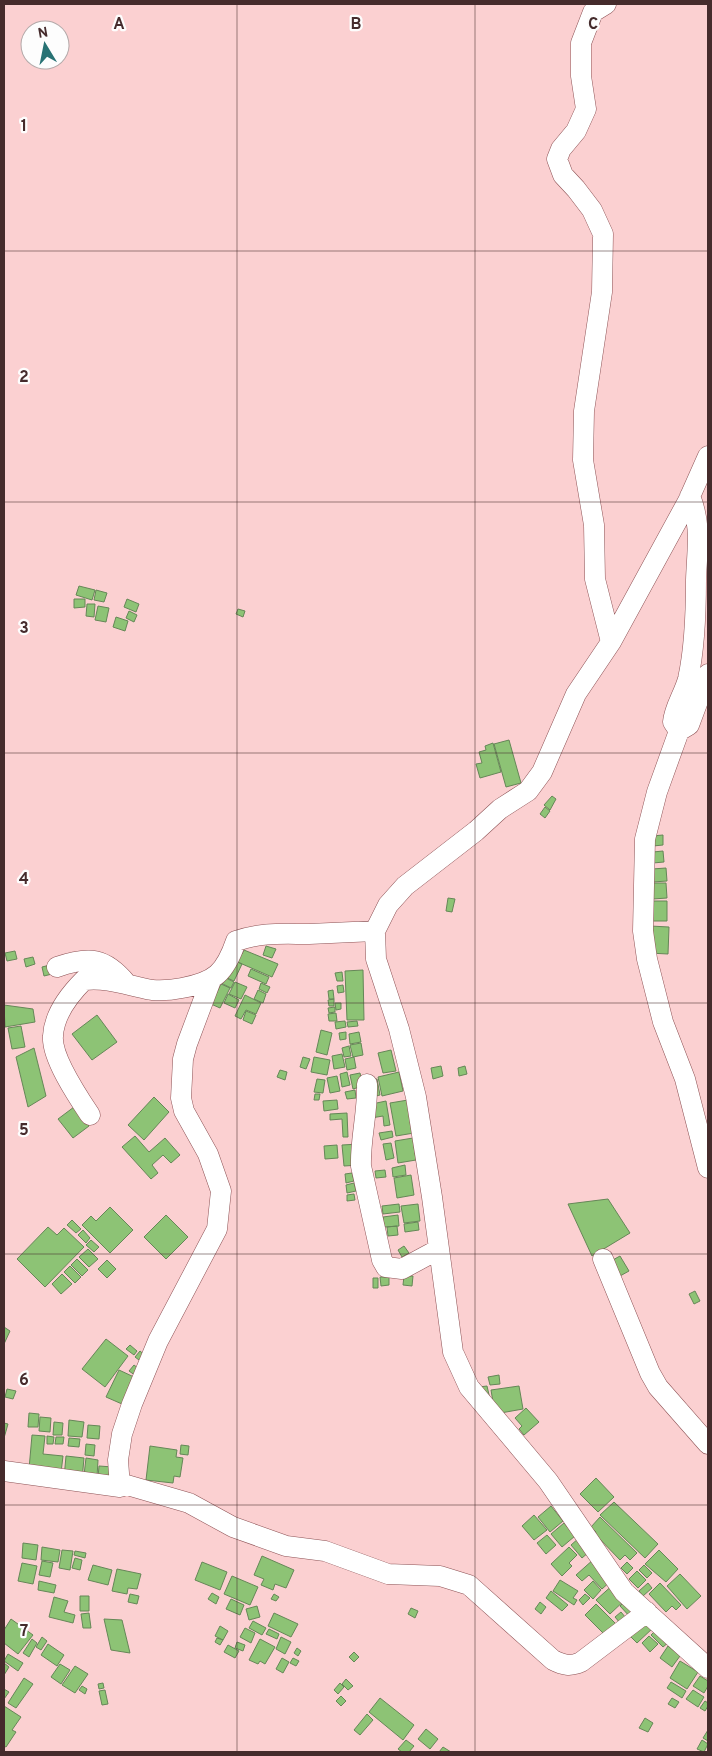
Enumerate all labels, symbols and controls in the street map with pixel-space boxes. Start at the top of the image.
text: A [113,15,125,35]
text: B [350,15,362,35]
text: C [588,15,598,35]
north arrow [20,20,70,70]
text: N [37,24,49,43]
text: 1 [21,117,27,137]
text: 2 [19,368,29,388]
text: 3 [19,619,29,639]
text: 4 [19,870,29,890]
text: 5 [19,1121,29,1141]
text: 6 [19,1371,29,1391]
text: 7 [20,1622,28,1642]

